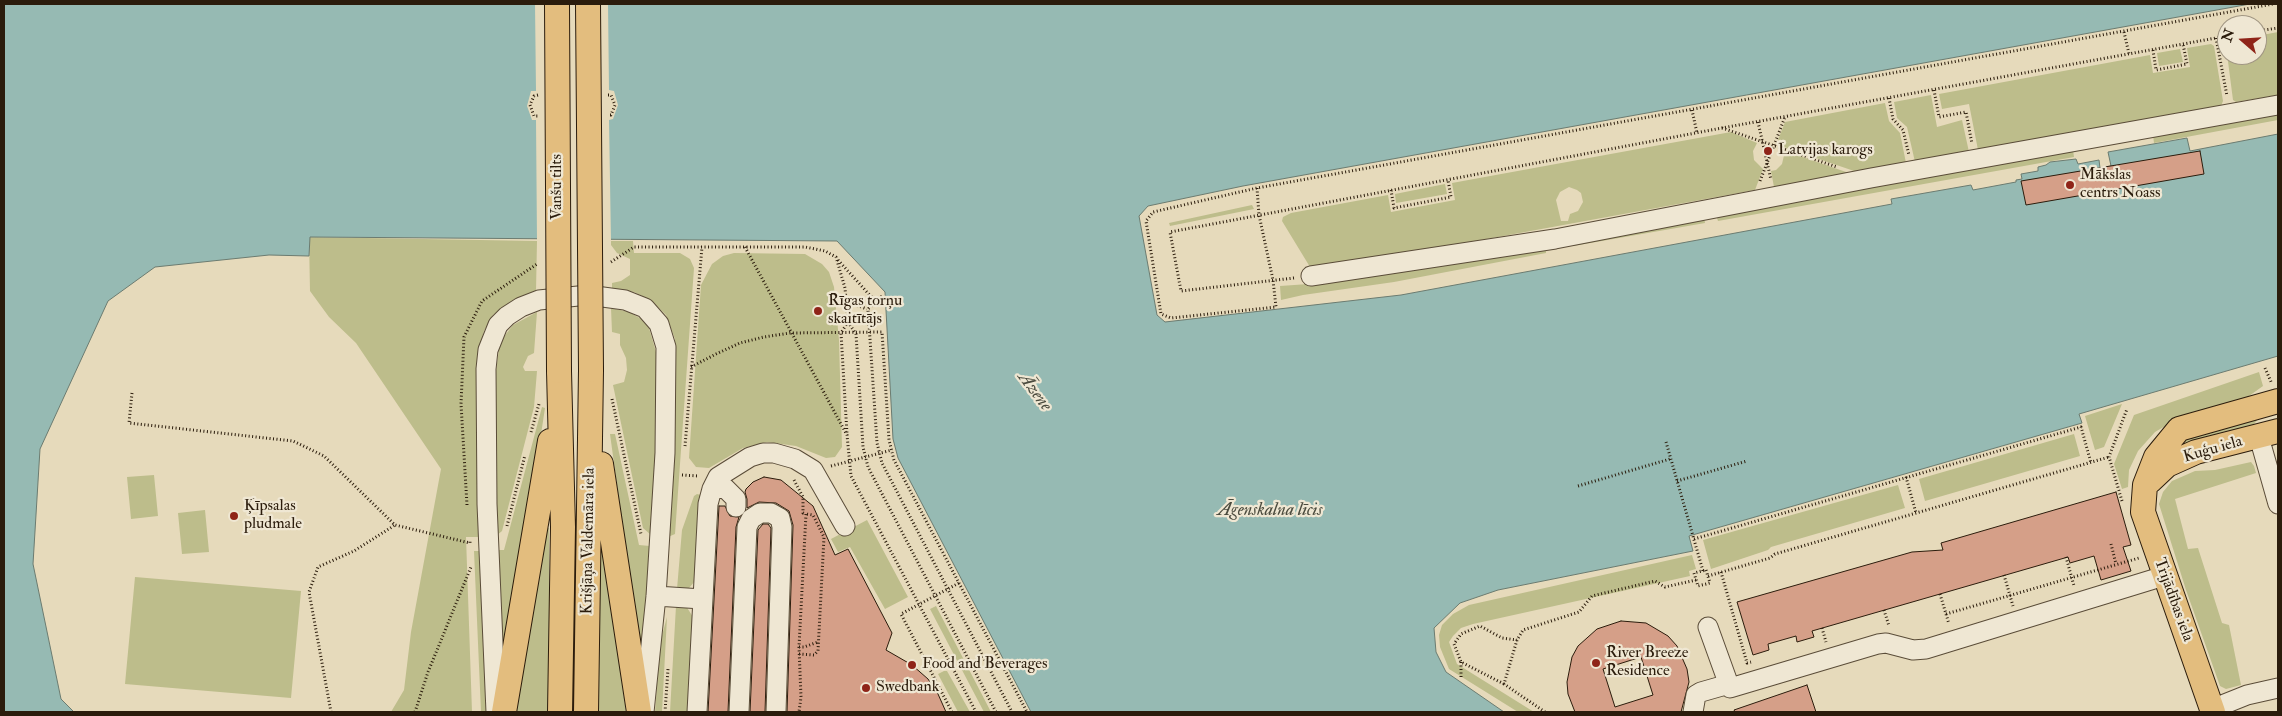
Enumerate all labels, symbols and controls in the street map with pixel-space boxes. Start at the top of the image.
north arrow [2217,15,2267,65]
text: N [2218,27,2238,44]
place label: Latvijas karogs [1778,141,1873,161]
marker: Latvijas karogs [1762,145,1774,157]
street label: Vanšu tilts [548,154,568,220]
place label: Mākslas centrs Noass [2080,166,2160,204]
marker: Mākslas centrs Noass [2064,179,2076,191]
place label: Rīgas torņu skaitītājs [828,292,902,330]
marker: Rīgas torņu skaitītājs [812,305,824,317]
water label: Āzene [1012,368,1056,416]
street label: Kuģu iela [2181,432,2245,468]
street label: Krišjāņa Valdemāra iela [578,467,600,615]
place label: Ķīpsalas pludmale [244,497,302,535]
water label: Āgenskalna līcis [1218,500,1322,522]
marker: Ķīpsalas pludmale [228,510,240,522]
street label: Trijādības iela [2149,556,2197,644]
place label: River Breeze Residence [1606,644,1689,682]
place label: Food and Beverages [922,655,1048,675]
marker: River Breeze Residence [1590,657,1602,669]
marker: Food and Beverages [906,659,918,671]
place label: Swedbank [876,678,939,698]
marker: Swedbank [860,682,872,694]

